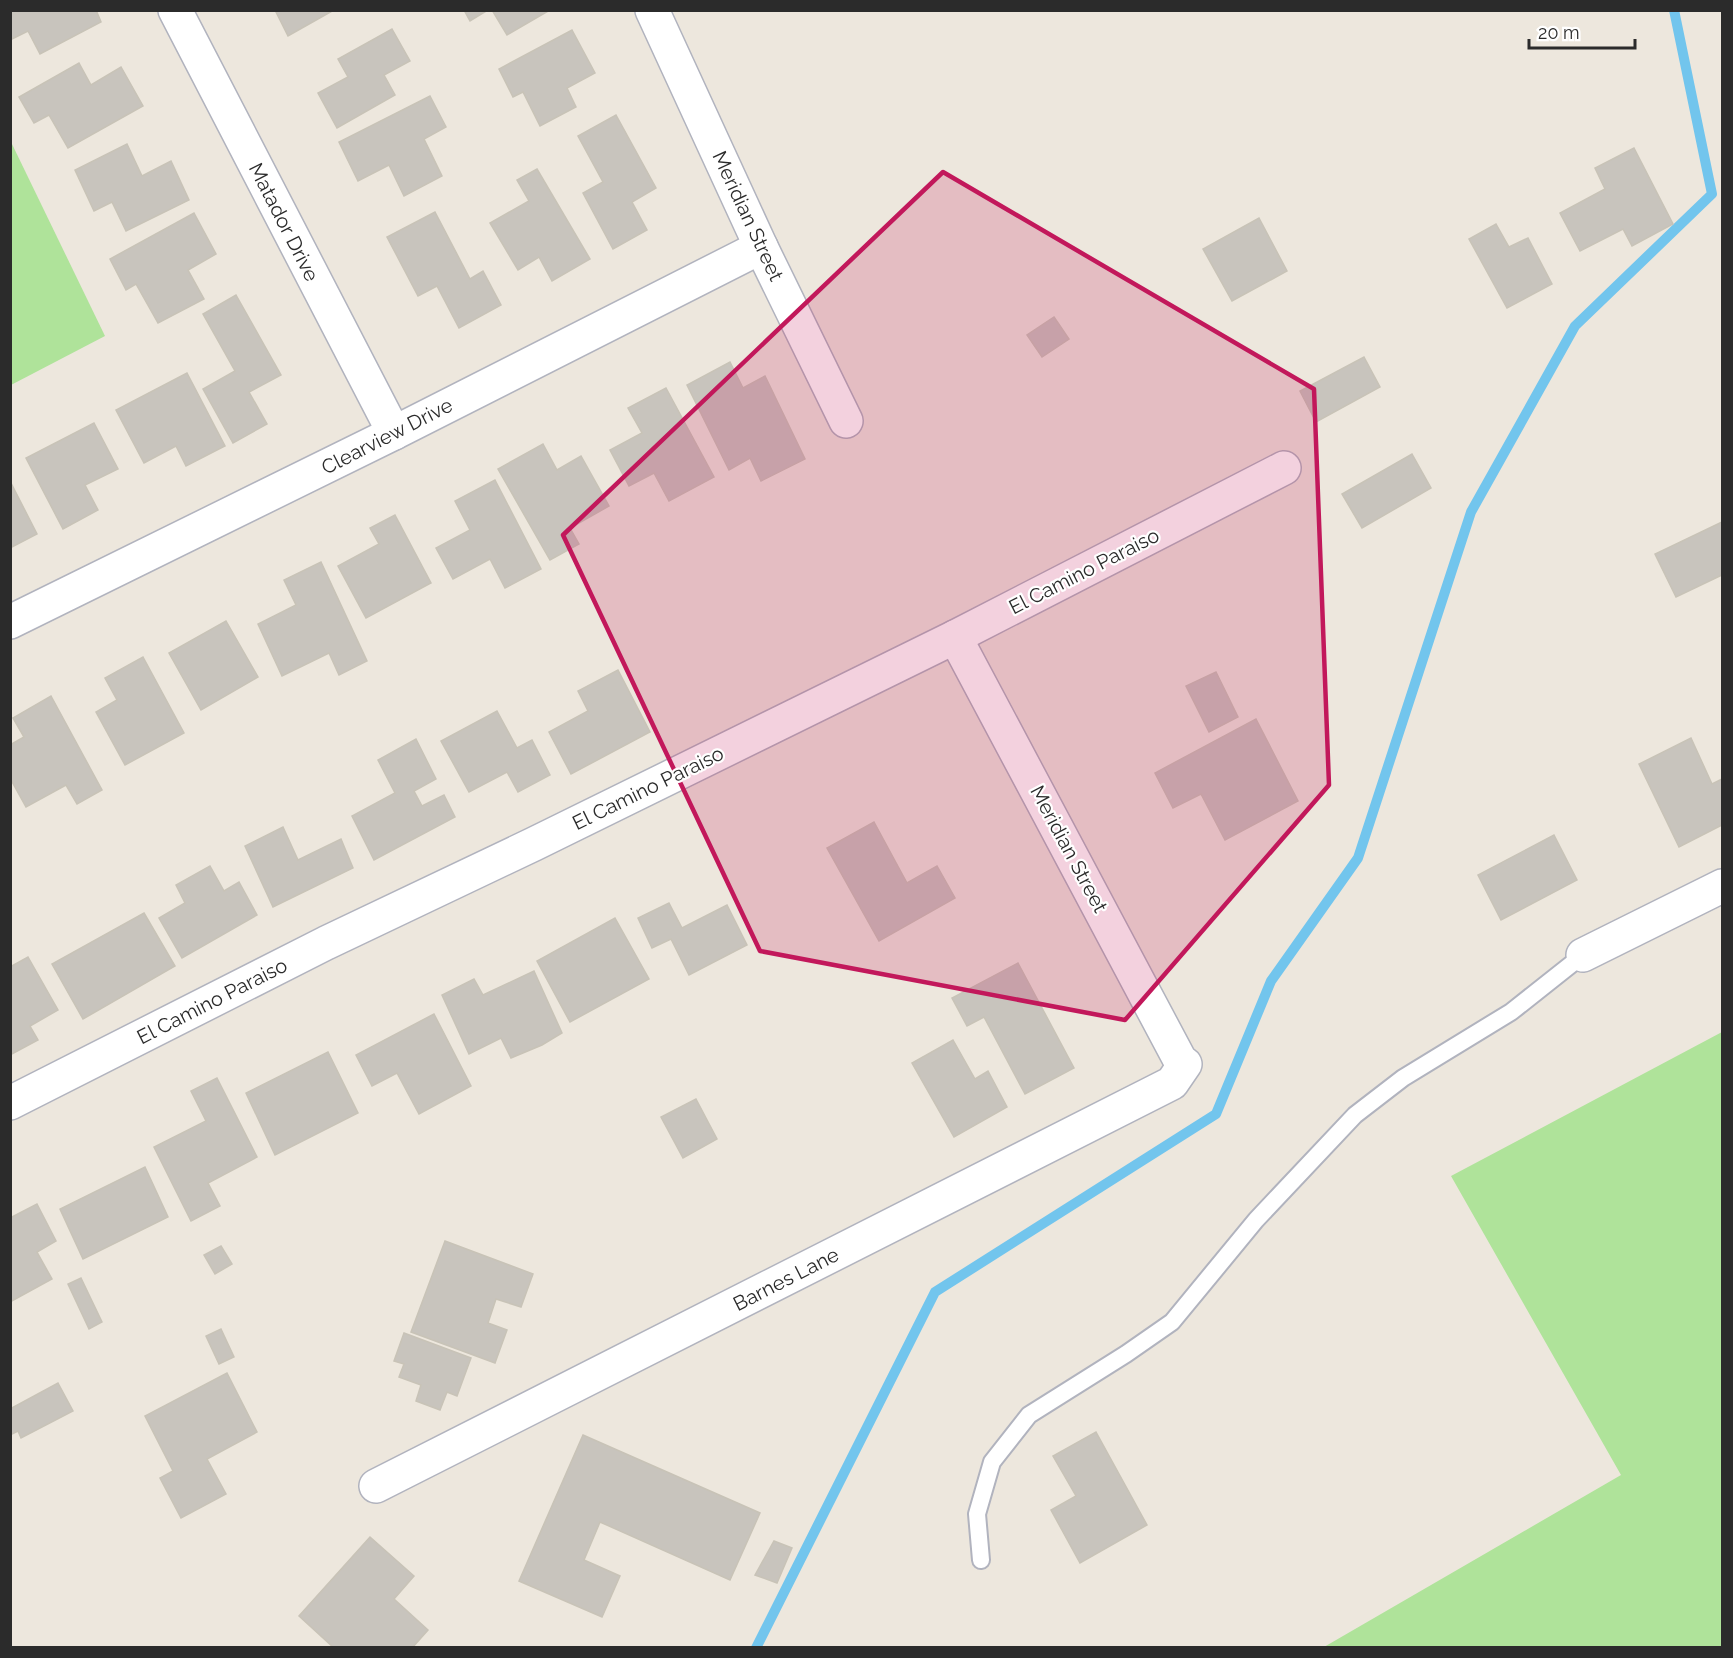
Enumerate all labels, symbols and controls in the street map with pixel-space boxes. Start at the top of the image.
scale bar [1529,12,1636,50]
text: 20 m [1538,22,1580,43]
street label: Meridian Street [707,147,789,285]
street label: Matador Drive [244,159,324,285]
street label: Clearview Drive [317,393,457,479]
street label: El Camino Paraiso [1005,523,1163,619]
street label: El Camino Paraiso [569,741,728,835]
street label: Meridian Street [1025,781,1113,917]
street label: El Camino Paraiso [133,953,291,1049]
street label: Barnes Lane [729,1242,843,1316]

